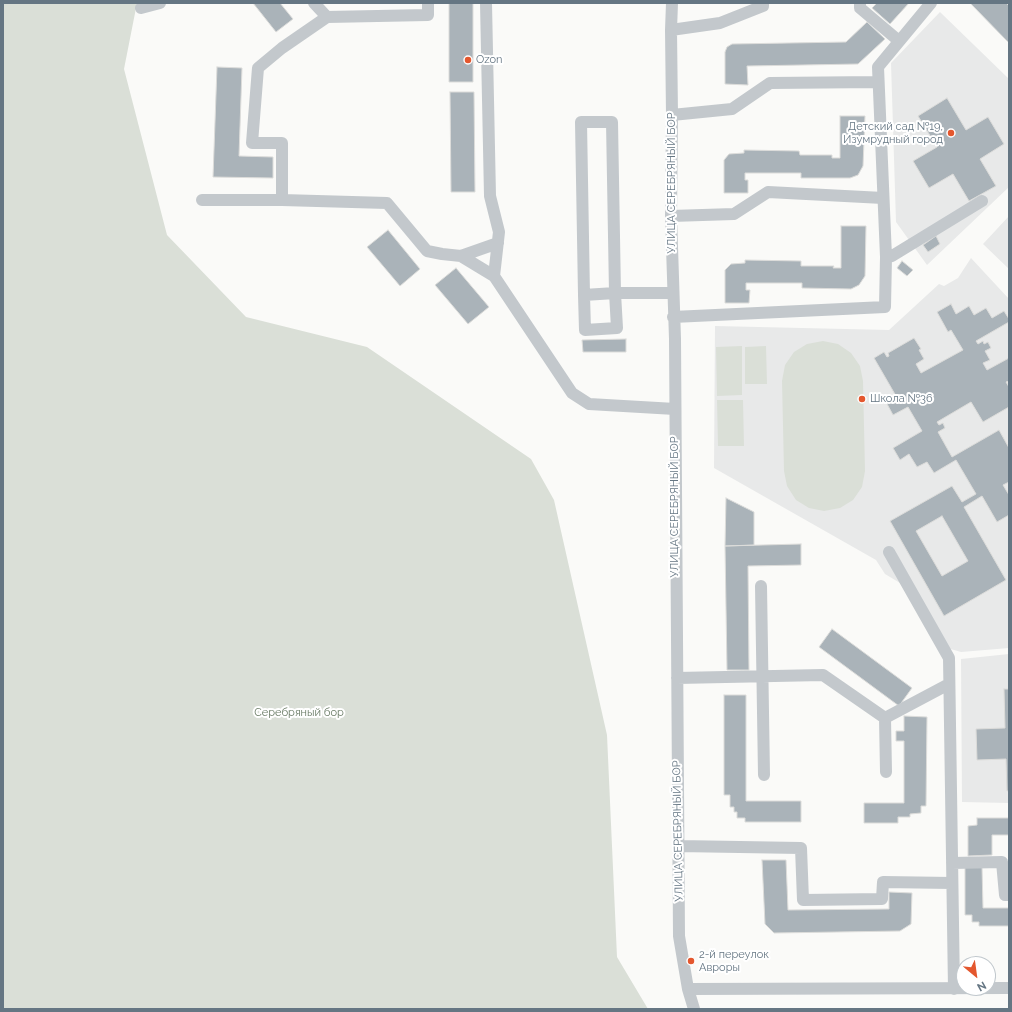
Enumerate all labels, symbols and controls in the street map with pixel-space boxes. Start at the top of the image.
place label: Ozon [476,53,503,67]
marker: Ozon [463,55,473,65]
street label: УЛИЦА СЕРЕБРЯНЫЙ БОР [665,112,679,254]
place label: Детский сад №19, Изумрудный город [843,120,943,146]
marker: Детский сад №19, Изумрудный город [946,128,956,138]
place label: Школа №36 [870,392,933,406]
marker: Школа №36 [857,394,867,404]
street label: УЛИЦА СЕРЕБРЯНЫЙ БОР [668,436,682,578]
park label: Серебряный бор [254,706,344,720]
street label: УЛИЦА СЕРЕБРЯНЫЙ БОР [670,760,686,902]
place label: 2-й переулок Авроры [699,948,769,974]
marker: 2-й переулок Авроры [686,956,696,966]
north arrow [956,956,996,996]
text: N [975,978,988,994]

